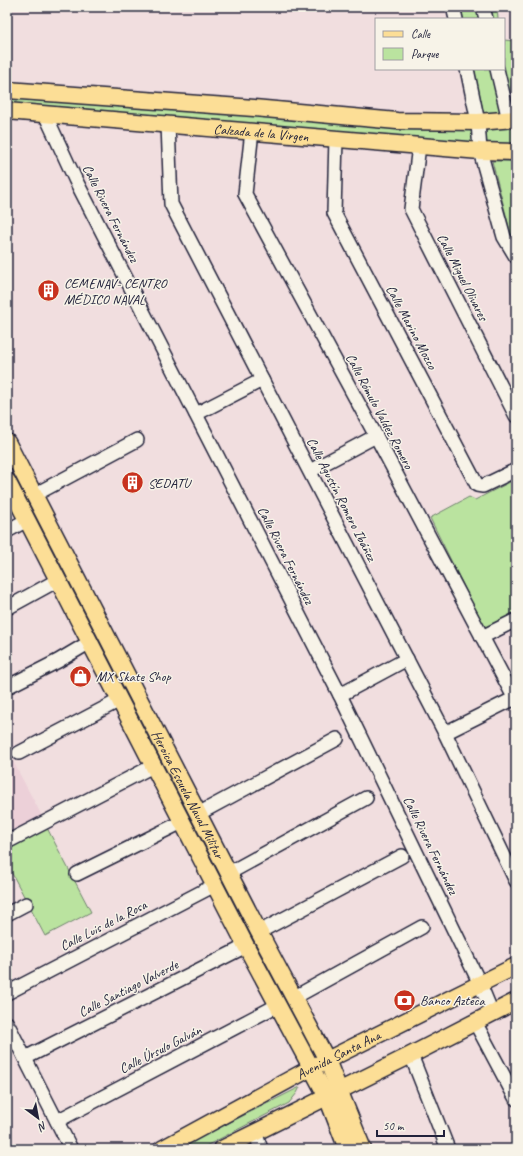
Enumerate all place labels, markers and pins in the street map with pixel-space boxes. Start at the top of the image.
place label: CEMENAV- CENTRO MÉDICO NAVAL [64,275,168,308]
building icon: CEMENAV- CENTRO MÉDICO NAVAL [35,278,61,304]
building icon: SEDATU [119,470,145,496]
place label: SEDATU [148,475,192,492]
shop icon: MX Skate Shop [68,663,94,689]
place label: MX Skate Shop [96,668,172,685]
bank icon: Banco Azteca [392,987,418,1013]
place label: Banco Azteca [420,992,485,1009]

